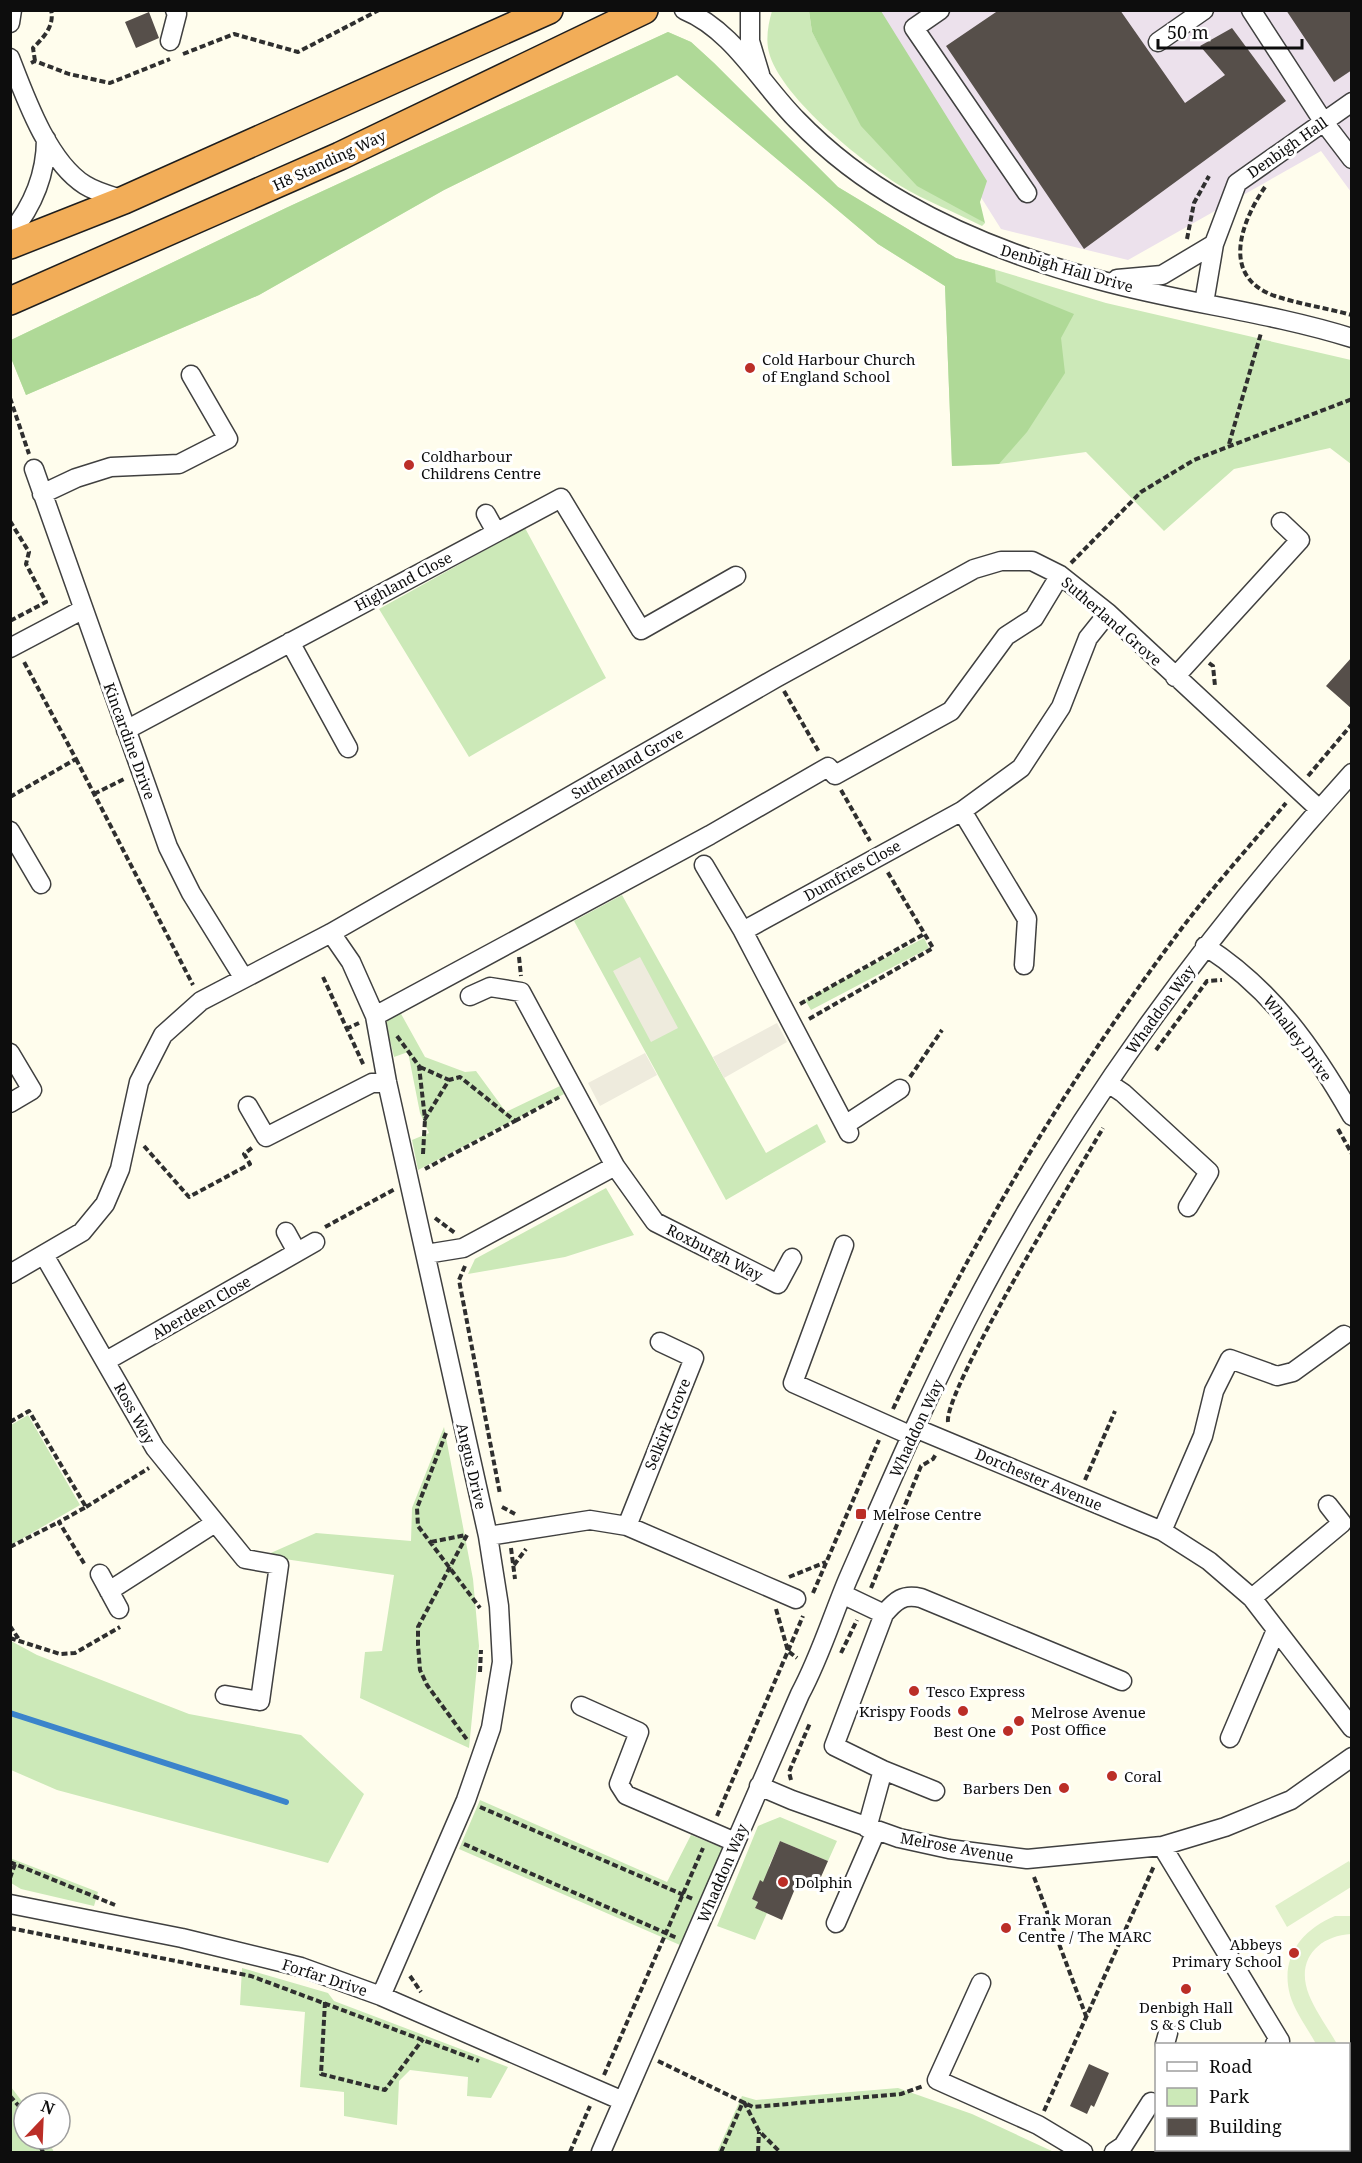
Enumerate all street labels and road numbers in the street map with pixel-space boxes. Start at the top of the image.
street label: Denbigh Hall [1243,112,1331,182]
street label: H8 Standing Way [269,125,389,195]
street label: Denbigh Hall Drive [998,239,1136,297]
street label: Highland Close [351,547,455,615]
street label: Sutherland Grove [1058,572,1166,670]
street label: Kincardine Drive [100,680,160,802]
street label: Sutherland Grove [567,723,687,803]
street label: Dumfries Close [800,835,904,905]
street label: Whaddon Way [1121,960,1199,1058]
street label: Whalley Drive [1259,991,1337,1085]
street label: Roxburgh Way [663,1219,767,1285]
street label: Aberdeen Close [148,1271,254,1343]
street label: Selkirk Grove [640,1375,694,1473]
street label: Whaddon Way [885,1375,948,1480]
street label: Ross Way [110,1379,160,1448]
street label: Angus Drive [452,1421,492,1511]
street label: Dorchester Avenue [972,1443,1106,1515]
street label: Whaddon Way [692,1820,752,1926]
street label: Melrose Avenue [899,1827,1015,1867]
street label: Forfar Drive [280,1954,370,2000]

